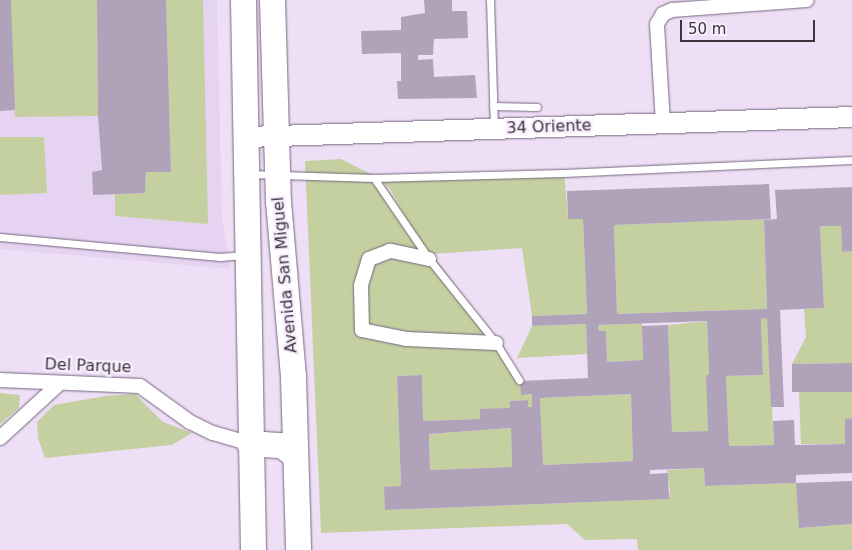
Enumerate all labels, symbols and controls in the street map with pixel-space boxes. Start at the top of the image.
scale bar [682,10,817,42]
text: 50 m [688,20,726,38]
street label: 34 Oriente [506,116,592,138]
street label: Avenida San Miguel [269,196,301,354]
street label: Del Parque [44,355,132,377]

